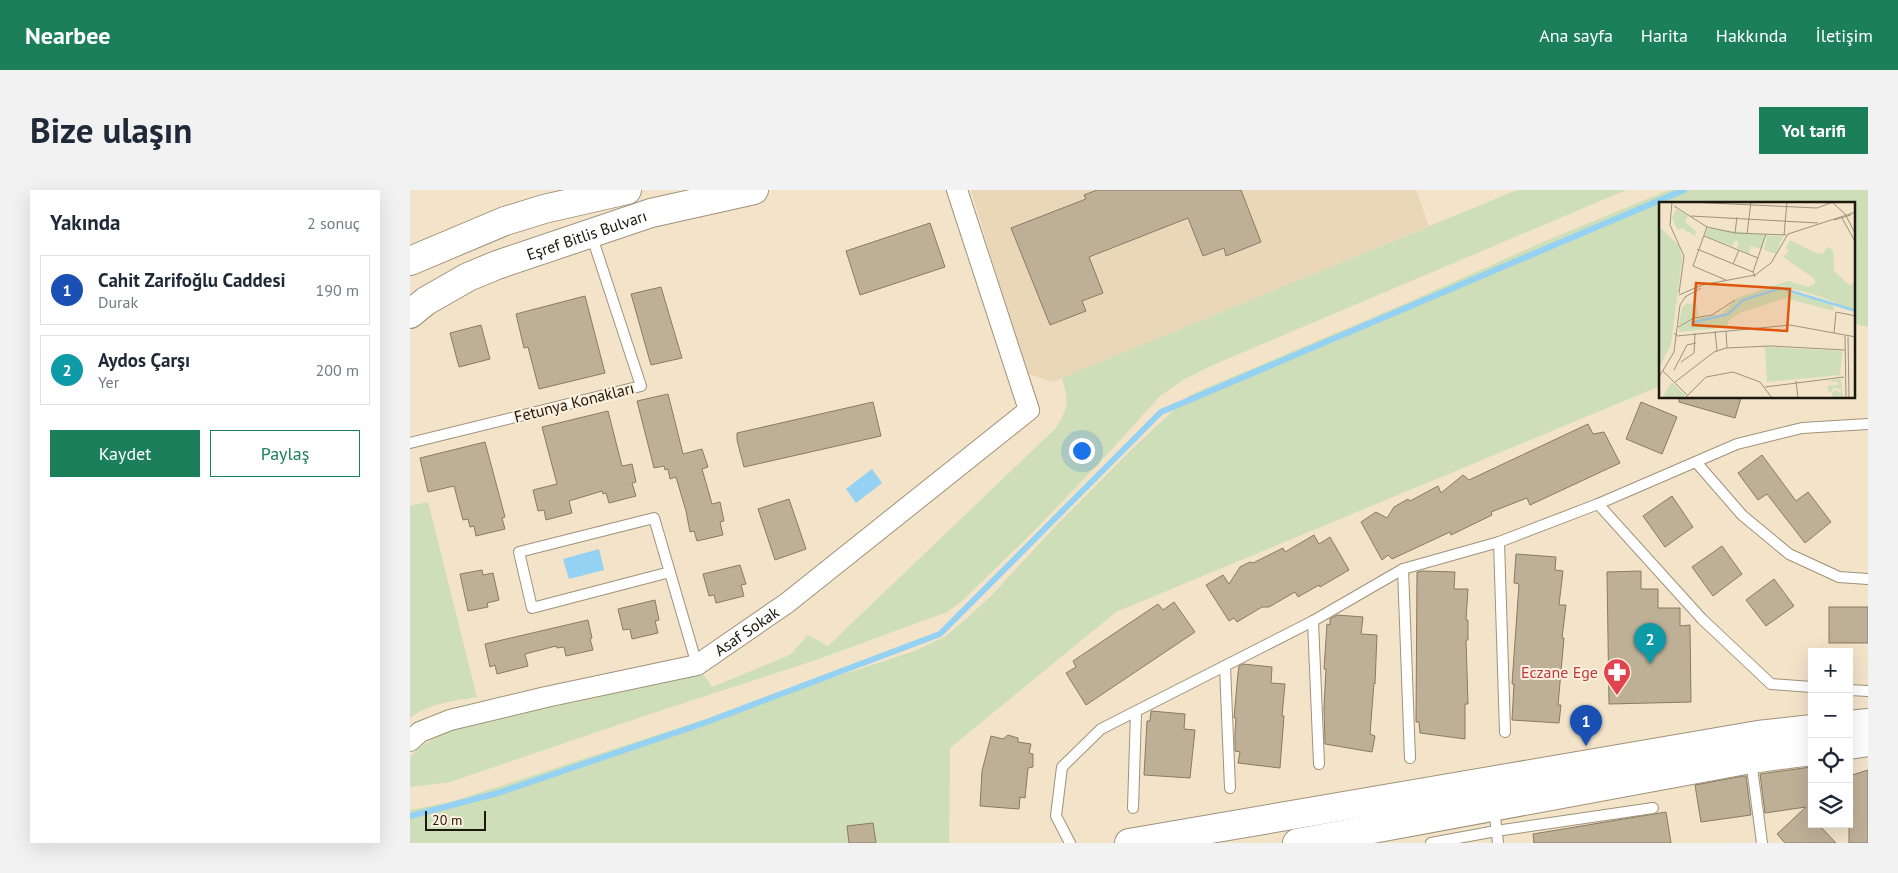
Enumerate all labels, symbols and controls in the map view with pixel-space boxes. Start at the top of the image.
text: Nearbee [25,20,110,51]
text: Ana sayfa [1539,24,1613,47]
text: Harita [1641,24,1688,47]
text: Hakkında [1716,24,1787,47]
text: İletişim [1815,24,1873,47]
text: Bize ulaşın [30,107,192,153]
button: Yol tarifi [1759,107,1868,154]
inset map [1659,202,1856,399]
street label: Eşref Bitlis Bulvarı [524,205,649,264]
text: Yakında [50,209,120,236]
text: 2 sonuç [307,213,360,233]
text: Cahit Zarifoğlu Caddesi [98,268,286,292]
text: 1 [62,280,72,300]
text: 190 m [316,280,359,300]
text: Durak [98,292,138,312]
text: Aydos Çarşı [98,348,190,372]
text: 2 [62,360,72,380]
text: 200 m [316,360,359,380]
text: Yer [98,372,119,392]
street label: Fetunya Konakları [512,377,636,427]
button: Kaydet [50,430,200,477]
button: Paylaş [210,430,360,477]
your location [1069,438,1095,464]
street label: Asaf Sokak [710,602,783,660]
pin: 2 [1634,623,1666,664]
map controls [1808,648,1853,828]
button: + [1808,648,1853,693]
pharmacy icon: Eczane Ege [1602,657,1632,696]
place label: Eczane Ege [1521,662,1598,682]
button: − [1808,693,1853,738]
pin: 1 [1570,705,1602,746]
button: locate [1808,738,1853,783]
button: layers [1808,783,1853,828]
scale bar [425,808,486,831]
text: 20 m [432,811,462,829]

